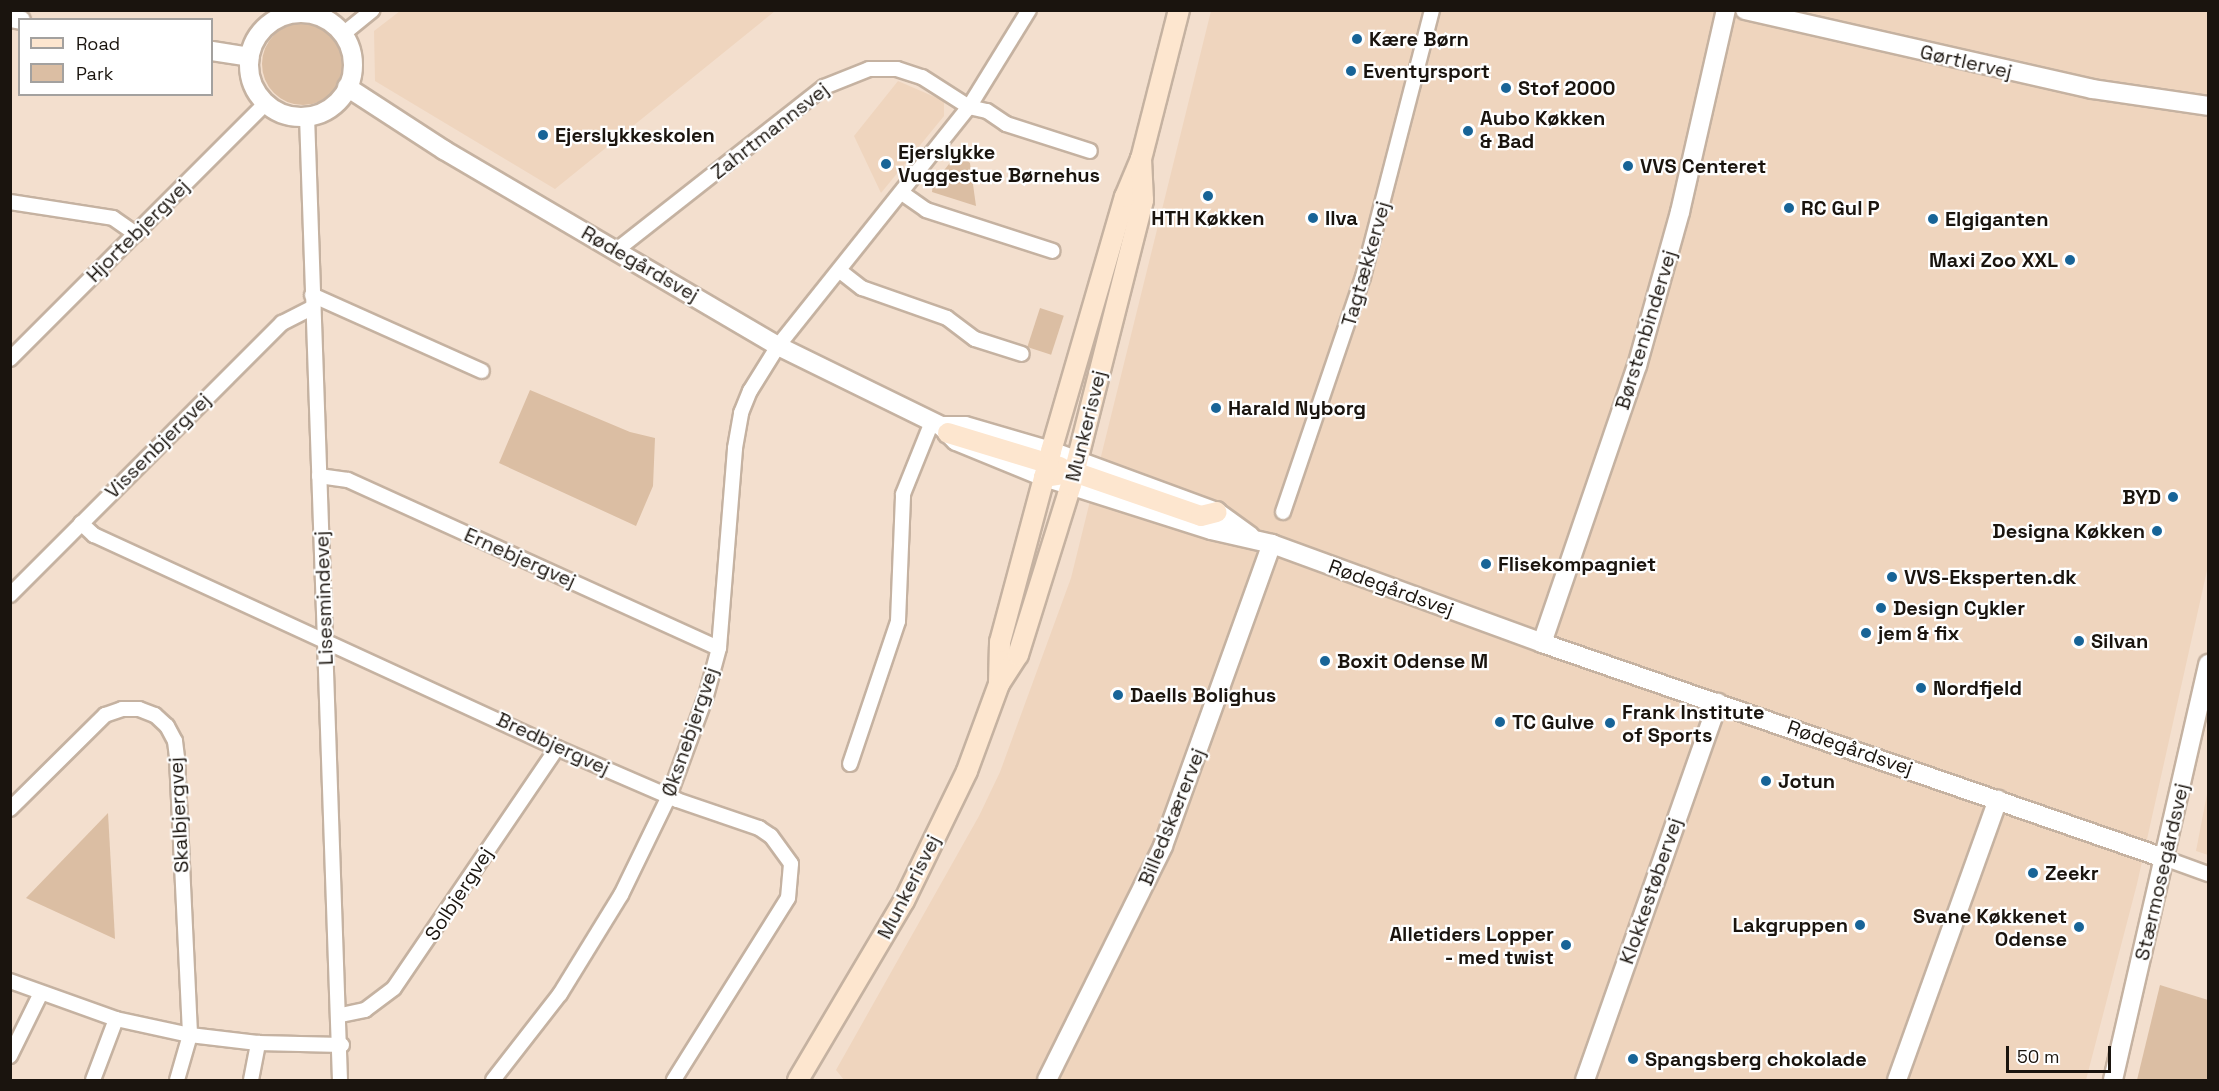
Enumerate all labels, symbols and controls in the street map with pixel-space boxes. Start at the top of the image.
legend [18,18,213,96]
place label: Kære Børn [1369,27,1469,51]
text: Road [76,32,120,55]
marker: Kære Børn [1350,32,1364,46]
street label: Gørtlervej [1918,40,2014,84]
place label: Eventyrsport [1363,59,1490,83]
text: Park [76,62,113,85]
marker: Eventyrsport [1344,64,1358,78]
place label: Stof 2000 [1518,76,1615,100]
street label: Zahrtmannsvej [706,78,834,184]
marker: Stof 2000 [1499,81,1513,95]
place label: Aubo Køkken & Bad [1480,107,1605,154]
place label: Ejerslykkeskolen [555,123,715,147]
marker: Aubo Køkken & Bad [1461,124,1475,138]
marker: Ejerslykkeskolen [536,128,550,142]
place label: Ejerslykke Vuggestue Børnehus [898,140,1100,187]
place label: VVS Centeret [1640,154,1766,178]
marker: Ejerslykke Vuggestue Børnehus [879,157,893,171]
marker: VVS Centeret [1621,159,1635,173]
street label: Hjortebjergvej [82,175,194,287]
marker: HTH Køkken [1201,189,1215,203]
place label: RC Gul P [1801,196,1880,220]
street label: Tagtækkervej [1337,199,1395,329]
marker: RC Gul P [1782,201,1796,215]
place label: HTH Køkken [1151,206,1265,230]
place label: Ilva [1325,206,1358,230]
place label: Elgiganten [1945,207,2048,231]
marker: Ilva [1306,211,1320,225]
marker: Elgiganten [1926,212,1940,226]
street label: Rødegårdsvej [577,221,703,307]
street label: Børstenbindervej [1610,247,1682,413]
place label: Maxi Zoo XXL [1929,248,2058,272]
marker: Maxi Zoo XXL [2063,253,2077,267]
street label: Munkerisvej [1061,368,1111,484]
street label: Vissenbjergvej [100,388,216,504]
place label: Harald Nyborg [1228,396,1366,420]
marker: Harald Nyborg [1209,401,1223,415]
place label: BYD [2122,485,2161,509]
marker: BYD [2166,490,2180,504]
place label: Designa Køkken [1992,519,2145,543]
street label: Ernebjergvej [460,523,580,593]
marker: Designa Køkken [2150,524,2164,538]
street label: Lisesmindevej [310,530,338,666]
place label: Flisekompagniet [1498,552,1656,576]
street label: Rødegårdsvej [1325,554,1457,622]
marker: Flisekompagniet [1479,557,1493,571]
place label: VVS-Eksperten.dk [1904,565,2077,589]
marker: VVS-Eksperten.dk [1885,570,1899,584]
place label: Design Cykler [1893,596,2025,620]
marker: Design Cykler [1874,601,1888,615]
place label: jem & fix [1878,621,1959,645]
marker: jem & fix [1859,626,1873,640]
place label: Silvan [2091,629,2148,653]
marker: Silvan [2072,634,2086,648]
place label: Boxit Odense M [1337,649,1488,673]
marker: Boxit Odense M [1318,654,1332,668]
street label: Øksnebjergvej [657,664,723,800]
place label: Nordfjeld [1933,676,2022,700]
marker: Nordfjeld [1914,681,1928,695]
place label: Daells Bolighus [1130,683,1276,707]
marker: Daells Bolighus [1111,688,1125,702]
place label: Frank Institute of Sports [1622,700,1765,747]
street label: Bredbjergvej [493,707,613,781]
place label: TC Gulve [1512,710,1594,734]
marker: TC Gulve [1493,715,1507,729]
street label: Rødegårdsvej [1784,715,1916,781]
marker: Frank Institute of Sports [1603,716,1617,730]
street label: Billedskærervej [1134,745,1210,889]
street label: Skalbjergvej [164,756,194,874]
place label: Jotun [1778,769,1835,793]
marker: Jotun [1759,774,1773,788]
street label: Stærmosegårdsvej [2130,781,2194,963]
street label: Klokkestøbervej [1615,815,1687,967]
street label: Munkerisvej [873,831,945,943]
street label: Solbjergvej [420,843,498,945]
place label: Zeekr [2045,861,2099,885]
marker: Zeekr [2026,866,2040,880]
place label: Svane Køkkenet Odense [1913,904,2067,951]
place label: Lakgruppen [1733,913,1848,937]
marker: Lakgruppen [1853,918,1867,932]
marker: Svane Køkkenet Odense [2072,920,2086,934]
place label: Alletiders Lopper - med twist [1389,922,1554,969]
marker: Alletiders Lopper - med twist [1559,938,1573,952]
scale bar [2009,1034,2114,1072]
text: 50 m [2017,1045,2059,1068]
place label: Spangsberg chokolade [1645,1047,1867,1071]
marker: Spangsberg chokolade [1626,1052,1640,1066]

